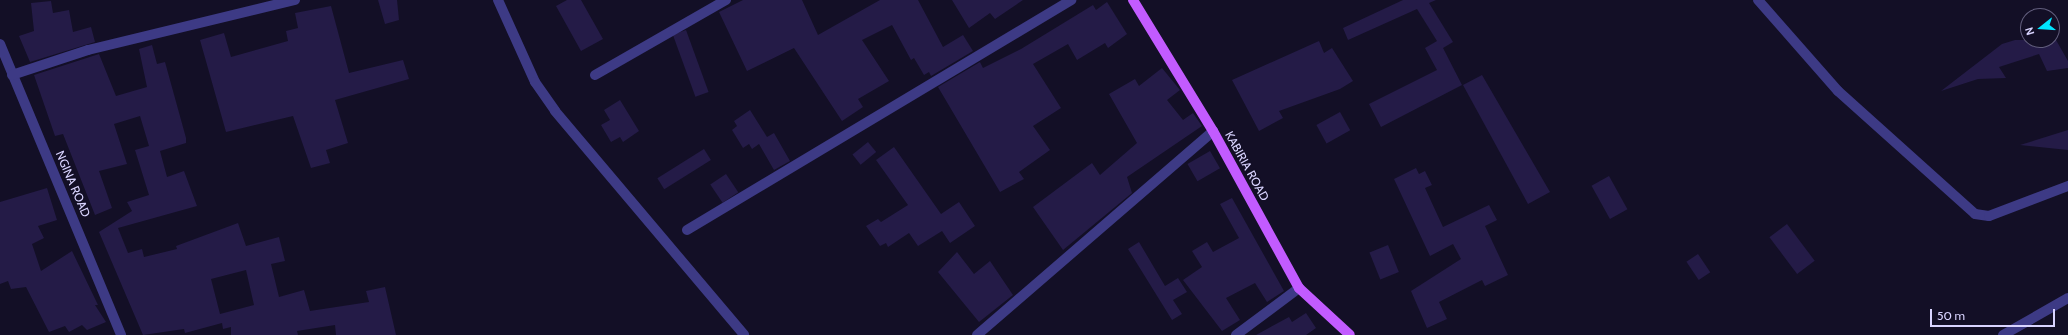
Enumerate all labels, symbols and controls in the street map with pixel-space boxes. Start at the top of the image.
north arrow [2020,8,2060,48]
text: N [2022,25,2037,37]
street label: KABIRIA ROAD [1222,129,1272,203]
street label: NGINA ROAD [53,149,93,219]
scale bar [1932,301,2057,327]
text: 50 m [1937,308,1965,323]

